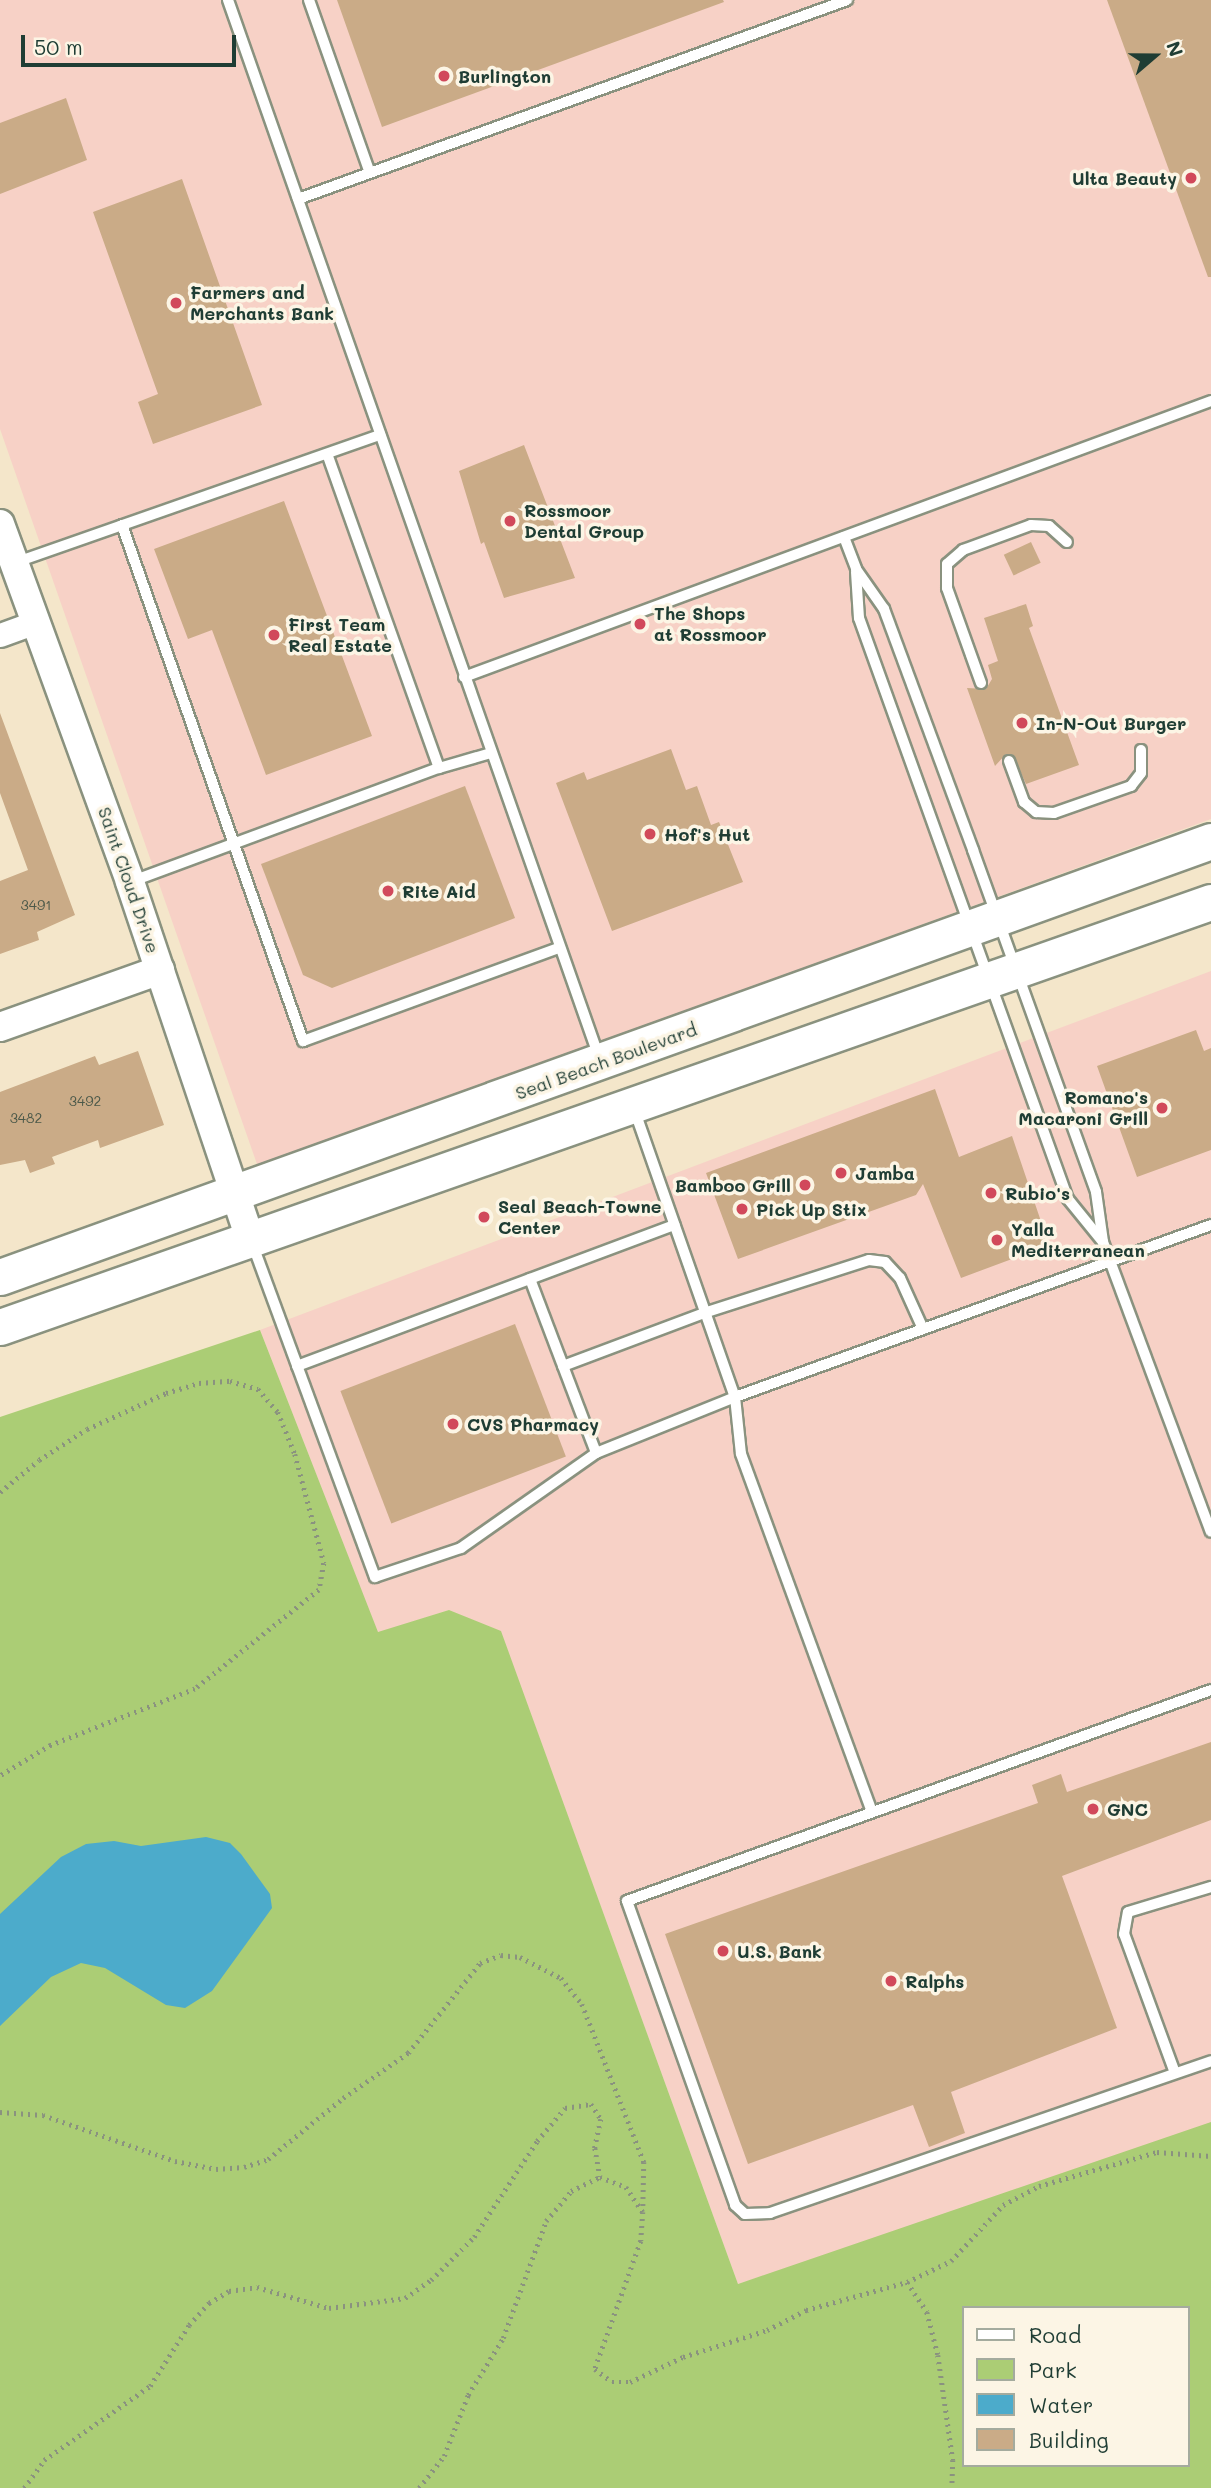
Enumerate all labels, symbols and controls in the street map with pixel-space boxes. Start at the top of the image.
scale bar [24,21,240,65]
north arrow [1120,21,1190,91]
text: 50 m [34,33,83,60]
text: N [1161,38,1189,60]
place label: Burlington [458,65,551,87]
marker: Burlington [436,68,452,84]
place label: Ulta Beauty [1072,167,1177,189]
marker: Ulta Beauty [1183,170,1199,186]
place label: Farmers and Merchants Bank [190,282,334,324]
marker: Farmers and Merchants Bank [168,295,184,311]
place label: Rossmoor Dental Group [524,500,644,542]
marker: Rossmoor Dental Group [502,513,518,529]
place label: The Shops at Rossmoor [654,603,767,646]
place label: First Team Real Estate [288,614,392,656]
marker: The Shops at Rossmoor [632,616,648,632]
marker: First Team Real Estate [266,627,282,643]
place label: In-N-Out Burger [1036,712,1186,734]
marker: In-N-Out Burger [1014,715,1030,731]
street label: Saint Cloud Drive [94,804,164,956]
place label: Hof's Hut [664,823,750,845]
marker: Hof's Hut [642,826,658,842]
place label: Rite Aid [402,880,476,902]
marker: Rite Aid [380,883,396,899]
house number: 3491 [21,897,51,913]
street label: Seal Beach Boulevard [512,1018,700,1104]
place label: Romano's Macaroni Grill [1018,1087,1148,1130]
house number: 3492 [69,1093,101,1109]
marker: Romano's Macaroni Grill [1154,1100,1170,1116]
house number: 3482 [10,1110,42,1126]
place label: Jamba [855,1162,915,1184]
marker: Jamba [833,1165,849,1181]
place label: Bamboo Grill [675,1174,791,1196]
marker: Bamboo Grill [797,1177,813,1193]
place label: Rubio's [1005,1182,1070,1204]
marker: Rubio's [983,1185,999,1201]
place label: Seal Beach-Towne Center [498,1196,662,1238]
place label: Pick Up Stix [756,1198,867,1220]
marker: Pick Up Stix [734,1201,750,1217]
marker: Seal Beach-Towne Center [476,1209,492,1225]
place label: Yalla Mediterranean [1011,1219,1145,1262]
marker: Yalla Mediterranean [989,1232,1005,1248]
place label: CVS Pharmacy [467,1413,599,1435]
marker: CVS Pharmacy [445,1416,461,1432]
place label: GNC [1107,1798,1148,1820]
marker: GNC [1085,1801,1101,1817]
place label: U.S. Bank [737,1940,822,1962]
marker: U.S. Bank [715,1943,731,1959]
place label: Ralphs [905,1970,964,1992]
marker: Ralphs [883,1973,899,1989]
legend [962,2306,1190,2467]
text: Road [1029,2321,1081,2348]
text: Park [1029,2356,1077,2383]
text: Water [1029,2391,1093,2418]
text: Building [1029,2426,1109,2453]

